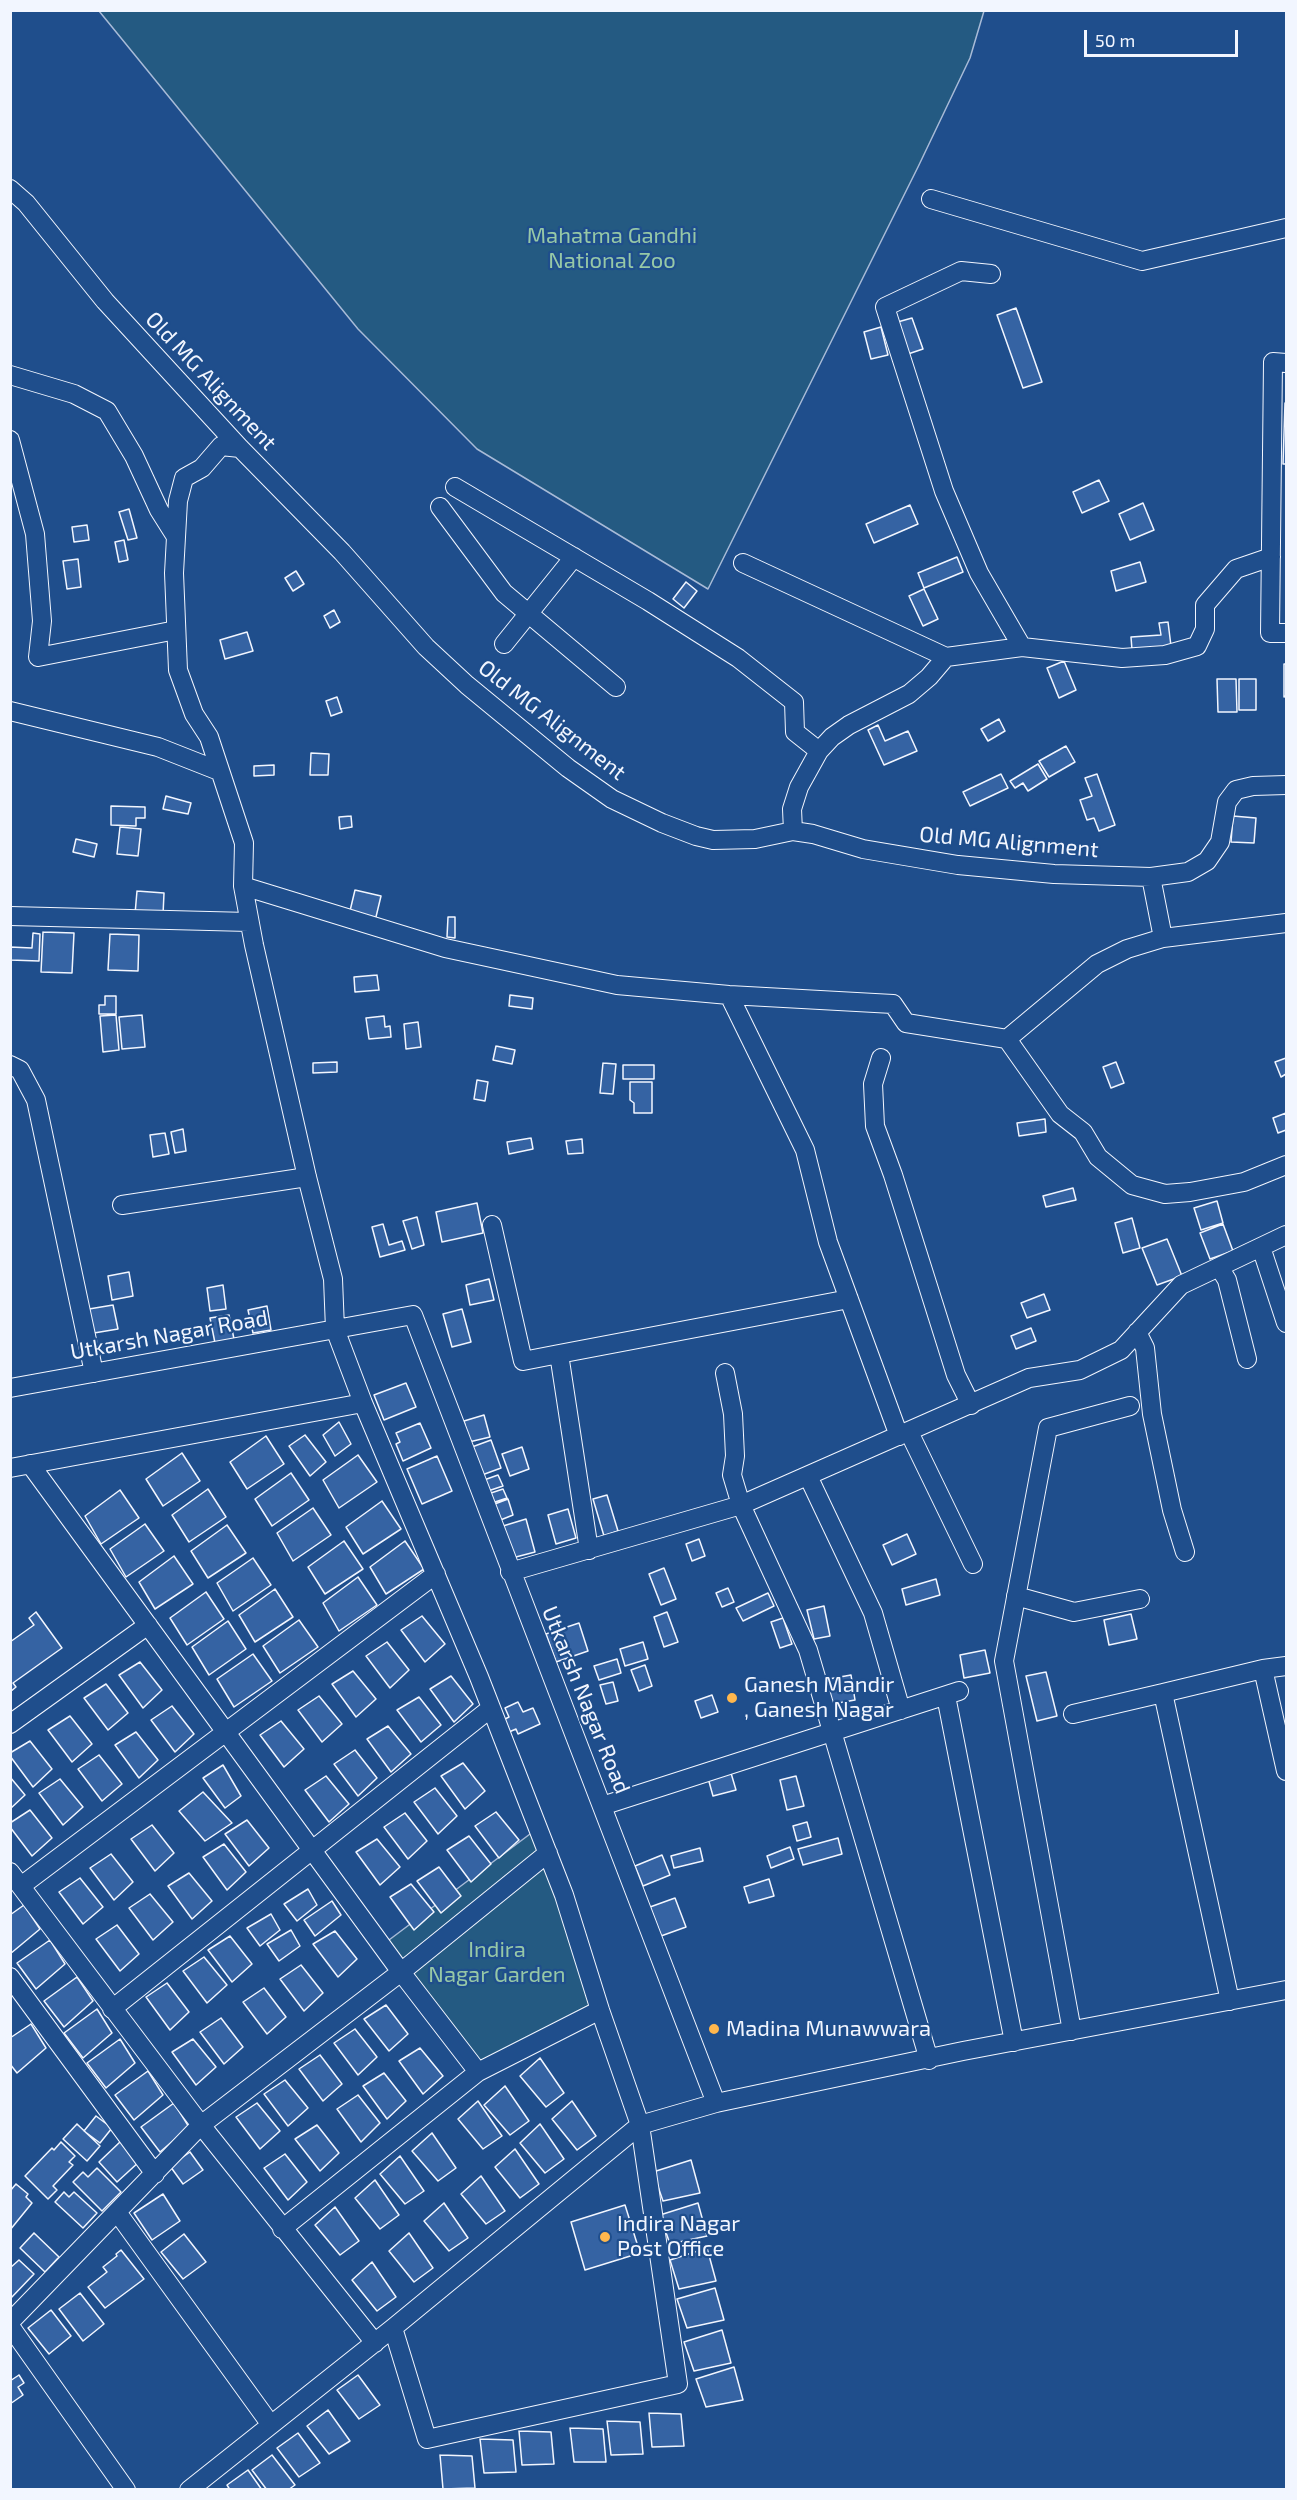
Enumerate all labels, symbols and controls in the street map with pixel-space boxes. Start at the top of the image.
scale bar [1087,18,1242,56]
text: 50 m [1095,29,1135,51]
park label: Mahatma Gandhi National Zoo [527,223,697,274]
street label: Old MG Alignment [140,306,282,456]
street label: Old MG Alignment [473,654,631,786]
street label: Old MG Alignment [918,821,1100,863]
street label: Utkarsh Nagar Road [68,1305,270,1365]
street label: Utkarsh Nagar Road [536,1602,636,1798]
place label: Ganesh Mandir , Ganesh Nagar [744,1672,894,1724]
marker: Ganesh Mandir , Ganesh Nagar [725,1691,739,1705]
park label: Indira Nagar Garden [428,1937,566,1988]
place label: Madina Munawwara [726,2016,931,2042]
marker: Madina Munawwara [707,2022,721,2036]
place label: Indira Nagar Post Office [617,2211,740,2262]
marker: Indira Nagar Post Office [598,2230,612,2244]

